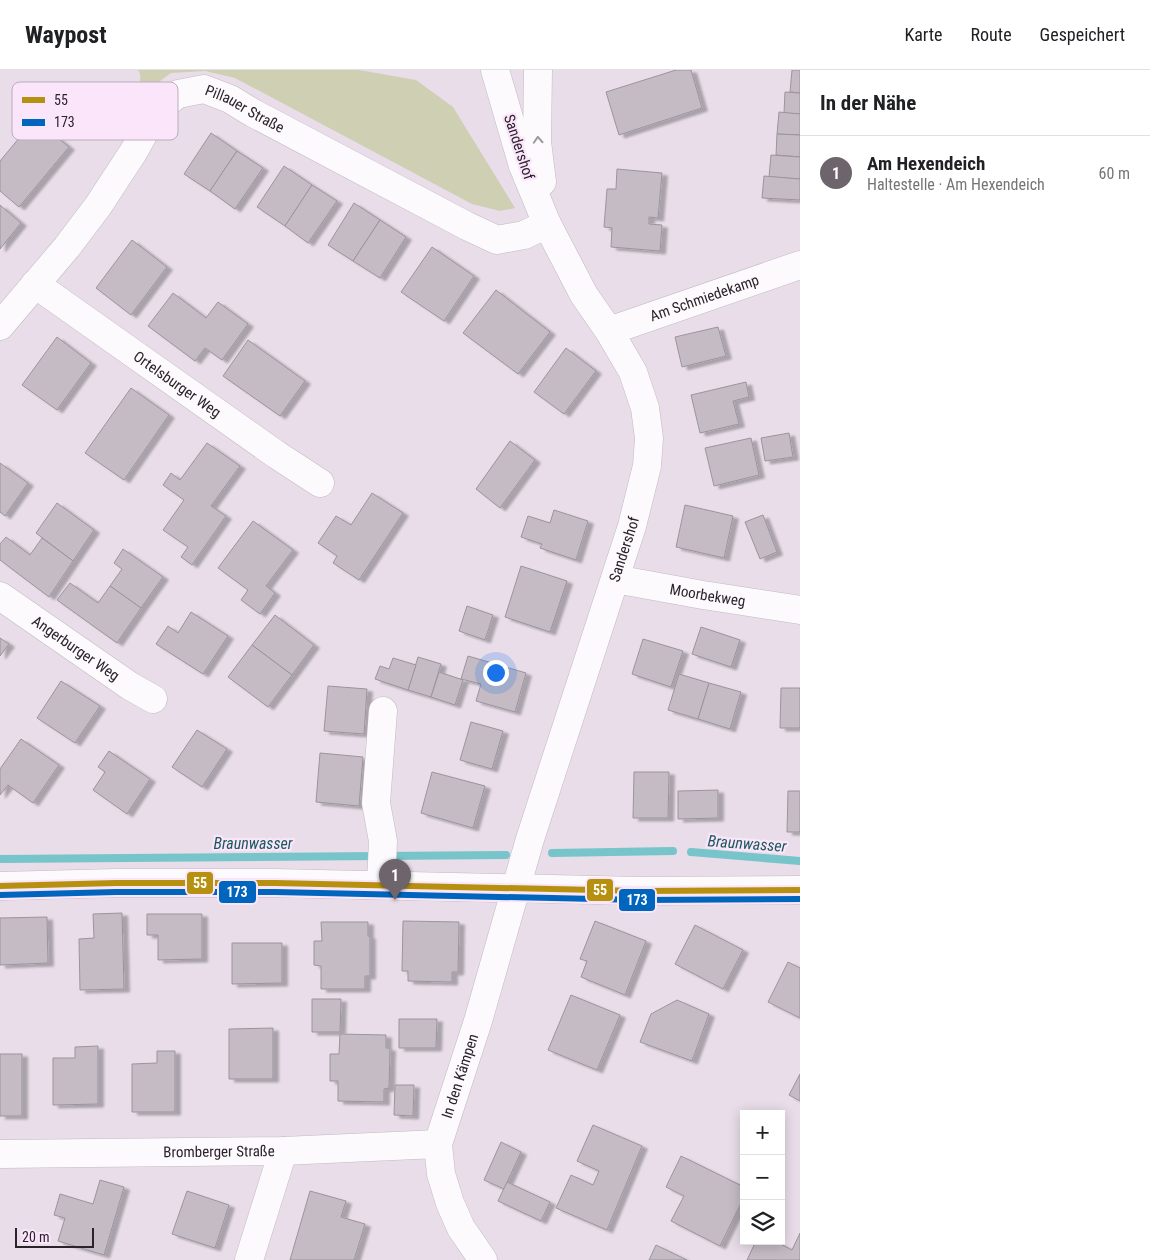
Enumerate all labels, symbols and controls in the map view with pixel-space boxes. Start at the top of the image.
text: Waypost [25,21,107,49]
text: Karte [904,24,943,45]
text: Route [971,24,1012,45]
text: Gespeichert [1040,24,1125,45]
street label: Pillauer Straße [203,81,287,137]
legend [12,82,178,140]
text: In der Nähe [820,91,916,115]
text: 55 [54,92,68,108]
street label: Sandershof [500,112,538,182]
text: 173 [54,114,75,130]
one-way arrow [532,136,543,144]
text: Am Hexendeich [867,152,985,175]
text: 1 [832,164,840,183]
text: 60 m [1098,164,1130,183]
text: Haltestelle · Am Hexendeich [867,175,1045,194]
street label: Am Schmiedekamp [648,271,761,325]
street label: Ortelsburger Weg [130,347,224,421]
street label: Sandershof [605,515,643,584]
street label: Moorbekweg [668,580,747,610]
street label: Angerburger Weg [29,612,123,685]
your location [483,660,509,686]
water label: Braunwasser [707,831,788,856]
water label: Braunwasser [213,834,294,853]
pin: 1 [379,859,411,900]
line badge: 55 [186,871,214,895]
text: 55 [193,875,207,891]
line badge: 55 [586,878,614,902]
line badge: 173 [218,880,257,904]
text: 55 [593,882,607,898]
text: 173 [226,884,248,900]
line badge: 173 [618,888,656,912]
text: 173 [626,892,648,908]
street label: In den Kämpen [438,1032,482,1121]
map controls [740,1110,785,1245]
button: + [740,1110,785,1155]
street label: Bromberger Straße [163,1142,275,1161]
button: − [740,1155,785,1200]
button: layers [740,1200,785,1245]
scale bar [15,1225,94,1248]
text: 20 m [22,1229,50,1245]

